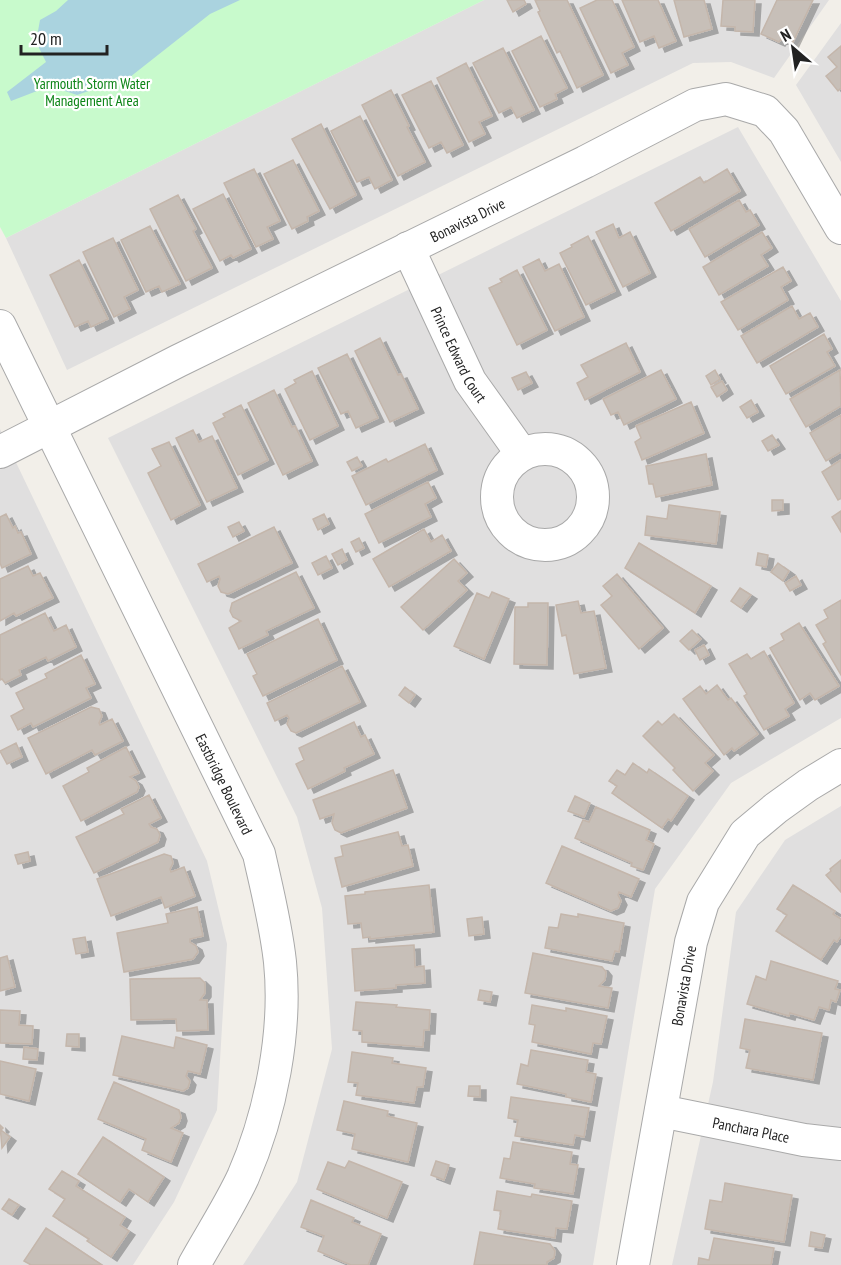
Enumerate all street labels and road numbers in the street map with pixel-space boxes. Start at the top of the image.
street label: Bonavista Drive [427,193,508,246]
street label: Prince Edward Court [427,304,491,406]
street label: Eastbridge Boulevard [192,730,257,837]
street label: Bonavista Drive [667,944,700,1027]
street label: Panchara Place [711,1112,791,1146]

